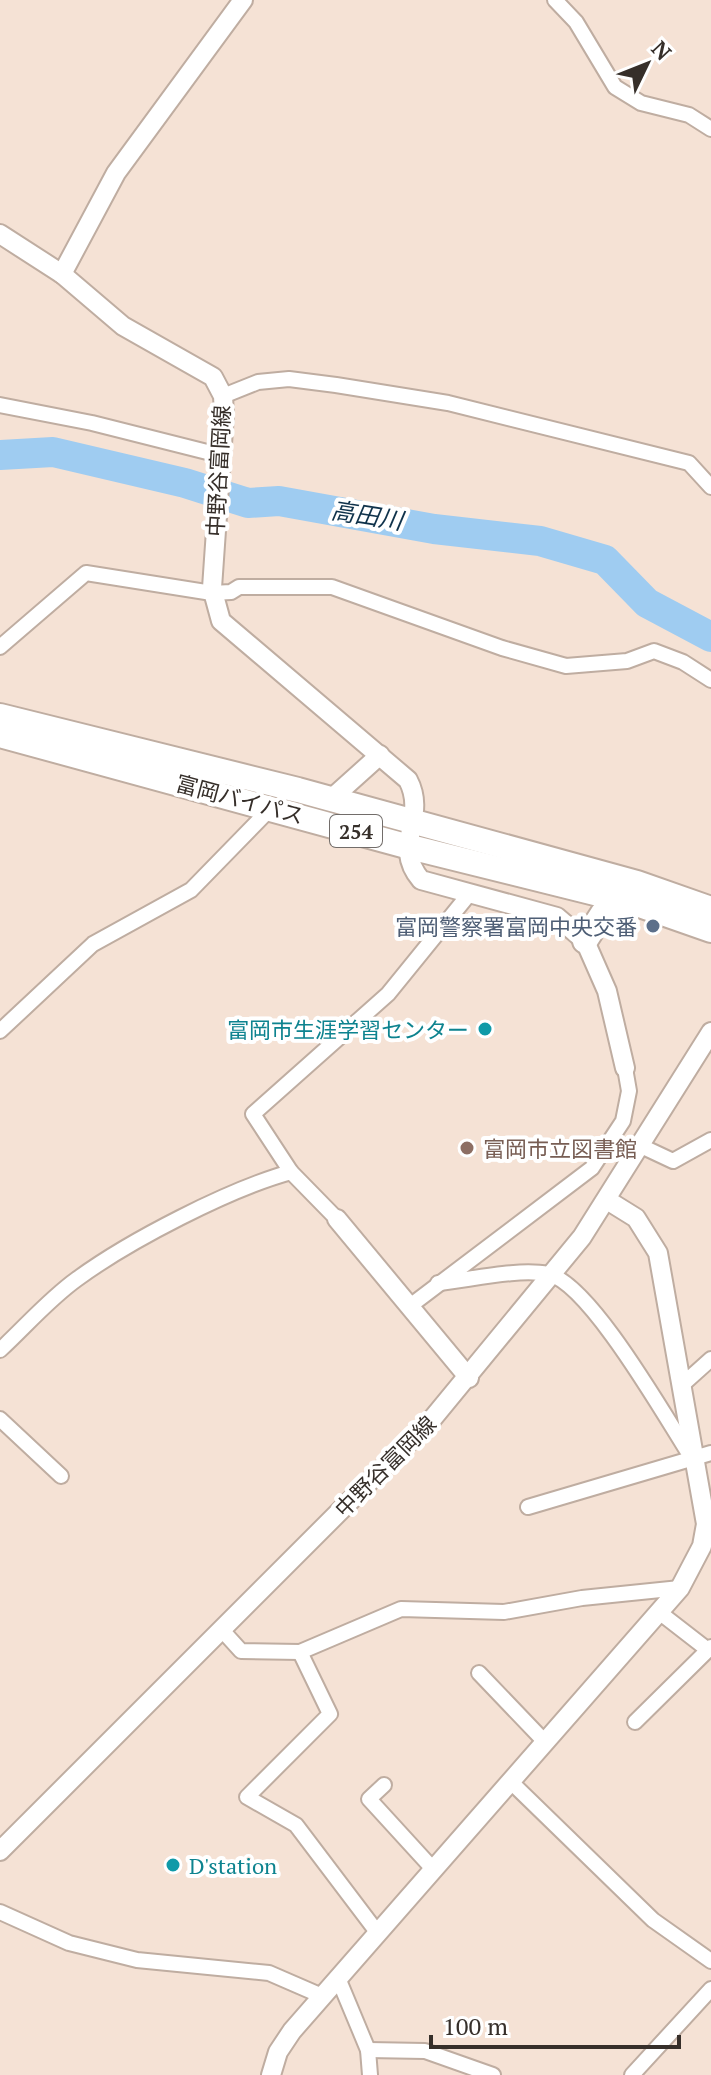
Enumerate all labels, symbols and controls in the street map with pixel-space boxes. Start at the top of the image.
north arrow [607,24,687,104]
text: N [646,34,679,66]
street label: 中野谷富岡線 [200,404,236,538]
water label: 高田川 [329,494,408,537]
street label: 富岡バイパス [173,768,307,830]
road number: 254 [330,815,382,847]
place label: 富岡警察署富岡中央交番 [395,912,637,941]
marker: 富岡警察署富岡中央交番 [644,917,662,935]
place label: 富岡市生涯学習センター [227,1015,469,1044]
marker: 富岡市生涯学習センター [476,1020,494,1038]
place label: 富岡市立図書館 [483,1134,637,1163]
marker: 富岡市立図書館 [458,1139,476,1157]
street label: 中野谷富岡線 [328,1409,442,1523]
place label: D'station [189,1851,277,1880]
marker: D'station [164,1856,182,1874]
scale bar [431,1999,679,2049]
text: 100 m [443,2010,508,2042]

